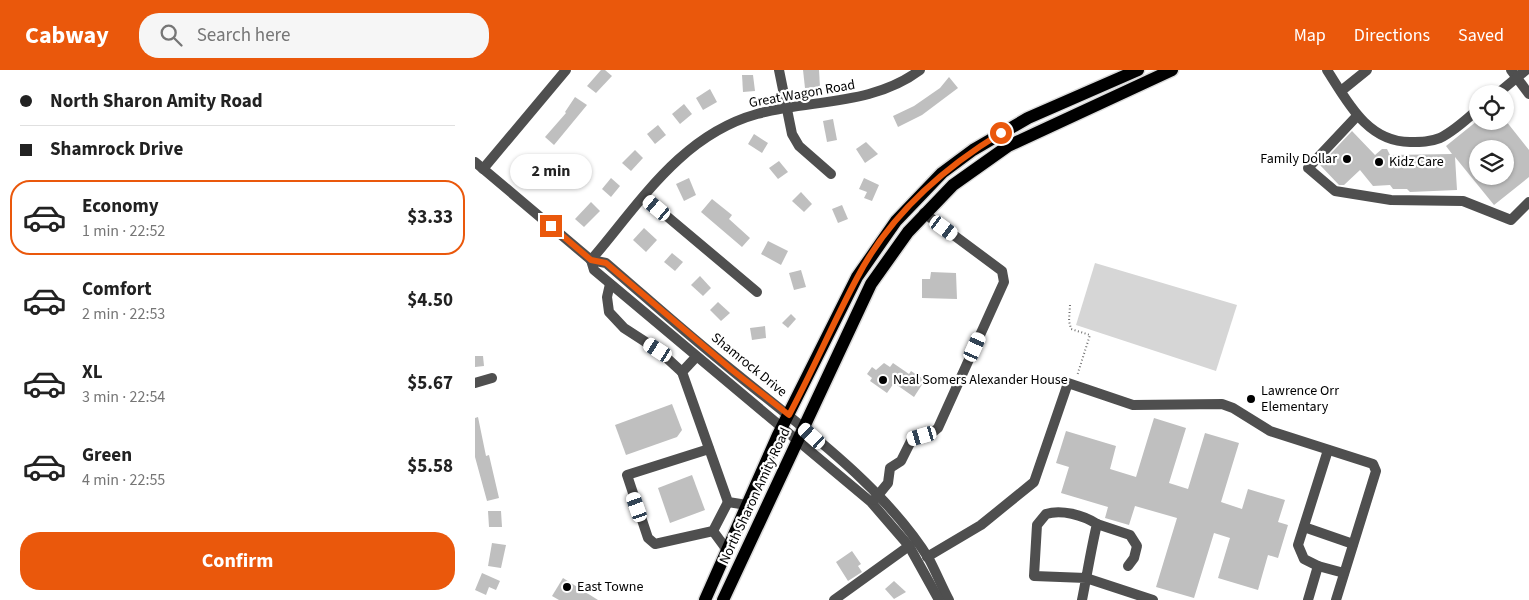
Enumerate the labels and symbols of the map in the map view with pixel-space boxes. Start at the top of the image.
street label: Great Wagon Road [747,75,857,113]
route start [990,122,1012,144]
place label: Family Dollar [1260,149,1337,169]
place label: Kidz Care [1389,152,1444,172]
marker: Family Dollar [1341,153,1353,165]
callout: 2 min [510,154,592,188]
marker: Kidz Care [1373,156,1385,168]
car [640,193,673,223]
car [927,213,960,243]
route end [540,215,562,237]
street label: Shamrock Drive [707,328,791,402]
car [962,330,987,364]
car [641,336,674,364]
place label: Neal Somers Alexander House [893,370,1068,390]
marker: Neal Somers Alexander House [877,374,889,386]
place label: Lawrence Orr Elementary [1261,381,1339,417]
marker: Lawrence Orr Elementary [1245,393,1257,405]
car [795,420,828,452]
street label: North Sharon Amity Road [715,425,795,567]
car [905,425,938,447]
car [625,490,648,524]
place label: East Towne [577,577,643,597]
marker: East Towne [561,581,573,593]

